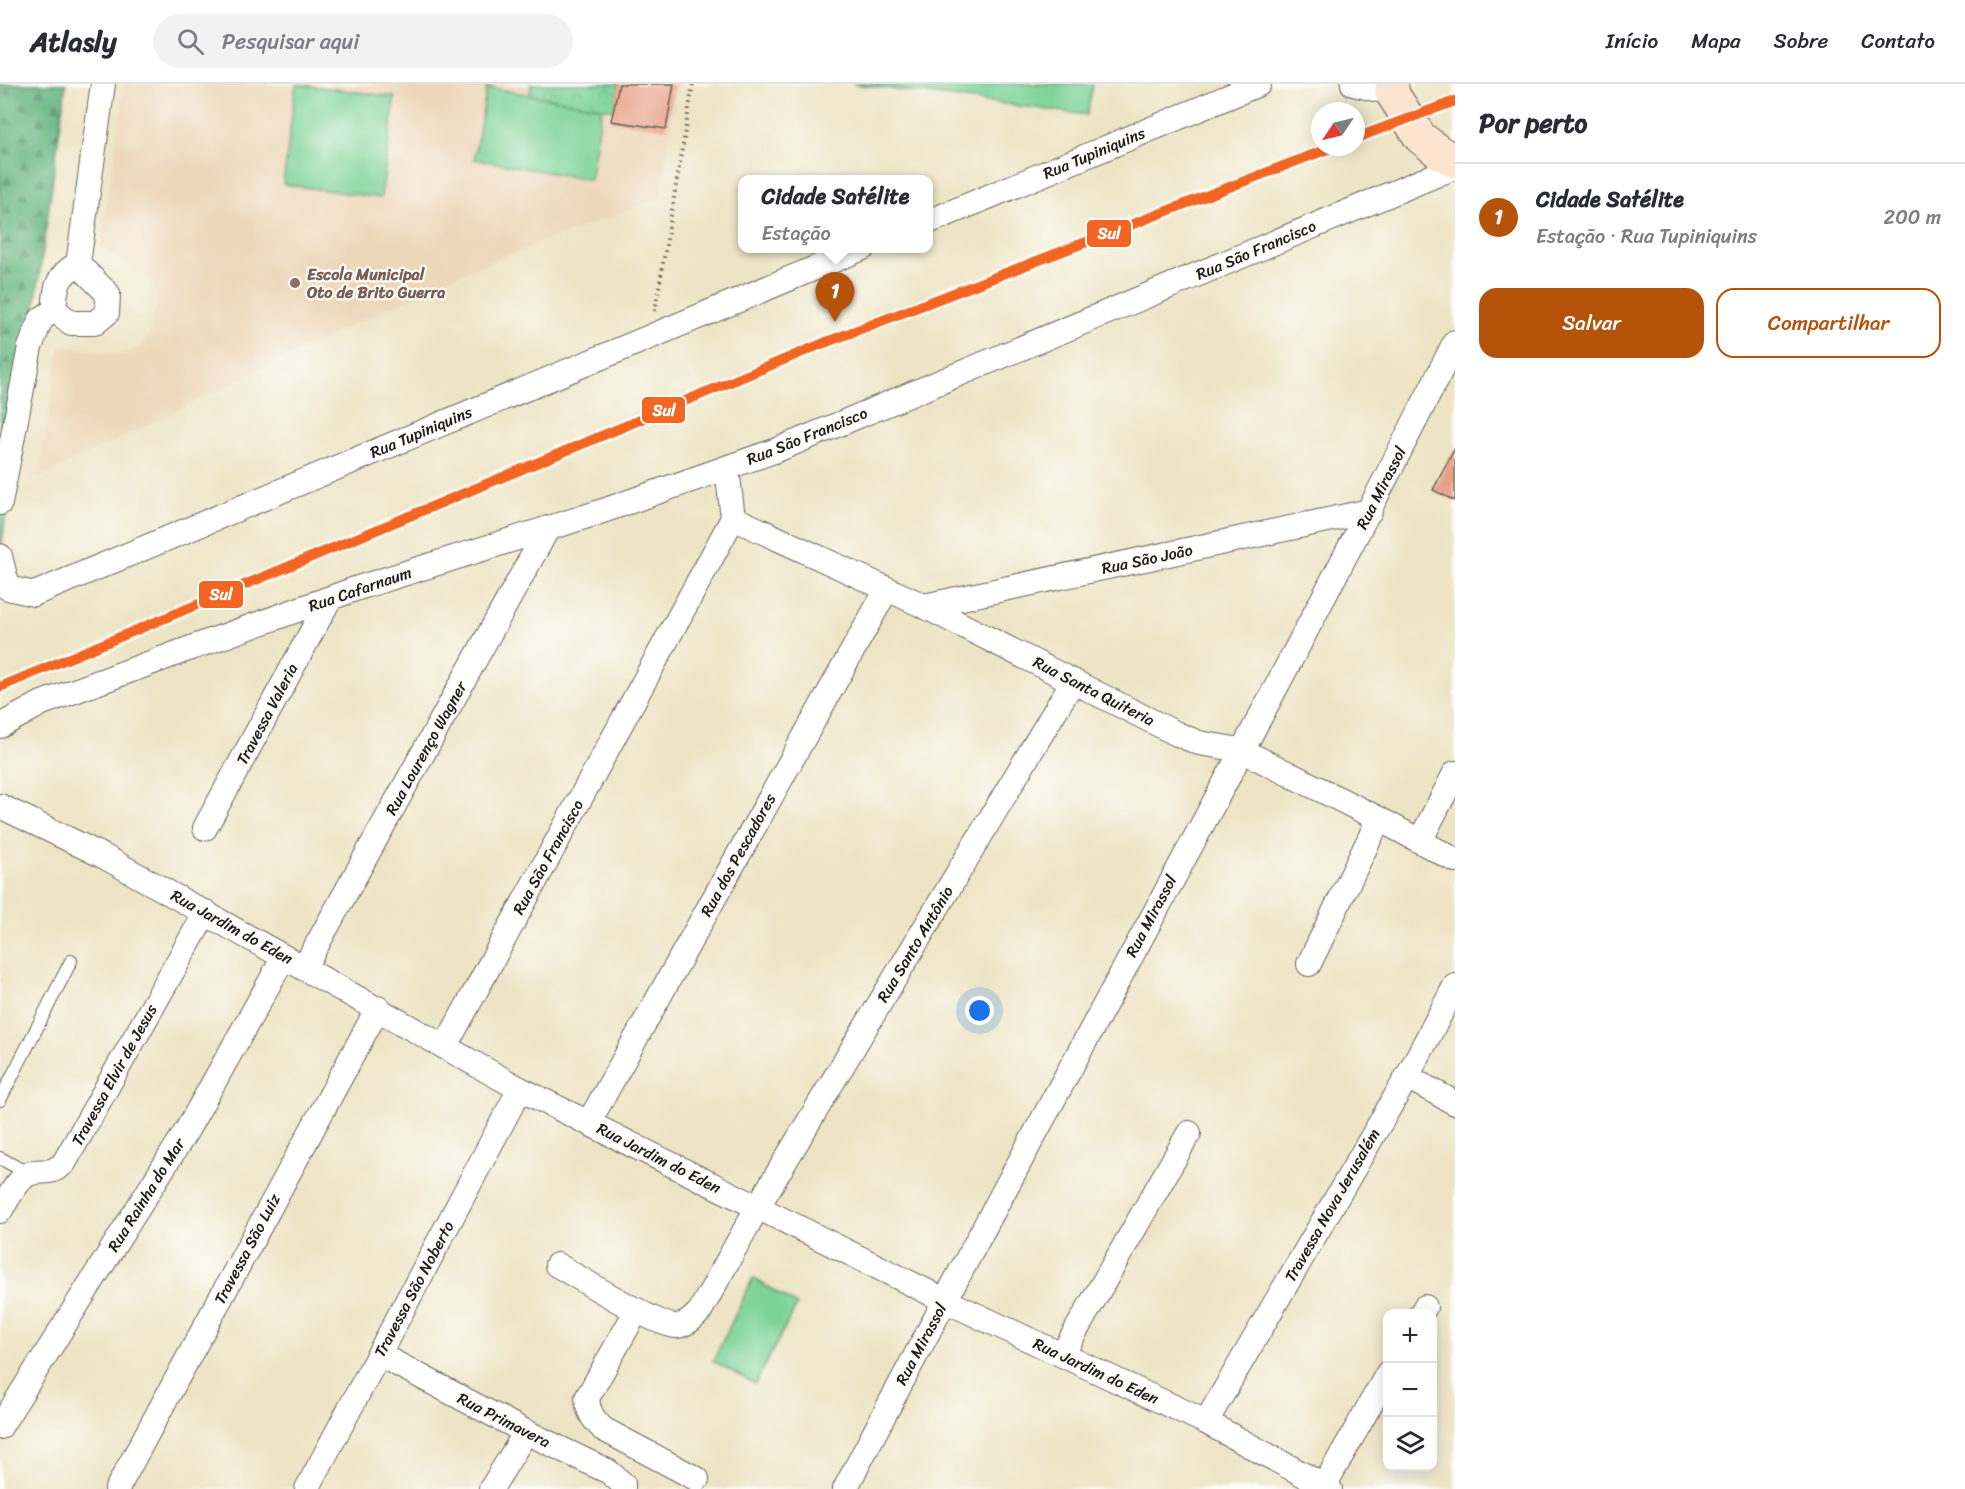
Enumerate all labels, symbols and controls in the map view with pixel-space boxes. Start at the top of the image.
search box [153,14,573,68]
text: Atlasly [30,17,117,66]
text: Pesquisar aqui [222,22,359,61]
text: Início [1606,22,1658,60]
text: Mapa [1691,22,1741,60]
text: Sobre [1774,22,1828,60]
text: Contato [1861,22,1935,60]
icon: search [174,25,207,58]
text: Por perto [1479,100,1587,146]
north arrow [1311,102,1365,156]
street label: Rua Tupiniquins [1038,118,1150,188]
popup [738,175,933,253]
text: Cidade Satélite [762,177,909,216]
text: Cidade Satélite [1536,180,1684,219]
text: 1 [1494,200,1503,235]
text: 200 m [1884,200,1941,235]
street label: Rua São Francisco [1191,212,1321,288]
text: Estação [762,216,831,251]
line badge: Sul [1086,219,1132,248]
text: Sul [1096,219,1122,248]
text: Estação · Rua Tupiniquins [1536,219,1757,254]
place label: Escola Municipal Oto de Brito Guerra [306,260,445,307]
pin: 1 [816,272,854,322]
marker: Escola Municipal Oto de Brito Guerra [288,276,302,290]
button: Salvar [1479,288,1704,358]
button: Compartilhar [1716,288,1941,358]
line badge: Sul [641,396,686,424]
text: Sul [651,396,677,425]
street label: Rua Tupiniquins [365,397,477,467]
street label: Rua São Francisco [742,399,872,473]
street label: Rua Mirassol [1348,441,1414,535]
street label: Rua São João [1099,535,1195,583]
street label: Rua Cafarnaum [304,558,416,620]
line badge: Sul [198,580,244,609]
text: Sul [208,580,234,609]
street label: Rua Santa Quiteria [1028,648,1160,734]
street label: Travessa Valeria [228,658,306,770]
street label: Rua Lourenço Wagner [377,674,476,820]
street label: Rua dos Pescadores [692,787,784,922]
street label: Rua São Francisco [504,794,592,920]
street label: Rua Mirassol [1117,869,1185,962]
street label: Rua Santo Antônio [869,880,961,1008]
street label: Rua Jardim do Eden [165,881,299,973]
your location [965,996,994,1025]
street label: Travessa Elvir de Jesus [63,998,165,1151]
street label: Rua Jardim do Eden [592,1114,727,1202]
street label: Travessa Nova Jerusalém [1276,1123,1388,1287]
street label: Rua Rainha do Mar [99,1131,194,1258]
street label: Travessa São Luiz [206,1188,289,1310]
street label: Travessa São Noberto [366,1215,462,1363]
street label: Rua Mirassol [887,1297,955,1390]
map controls [1383,1309,1437,1471]
button: + [1383,1309,1437,1363]
street label: Rua Jardim do Eden [1028,1329,1164,1413]
button: − [1383,1363,1437,1417]
street label: Rua Primavera [452,1384,556,1456]
button: layers [1383,1417,1437,1471]

